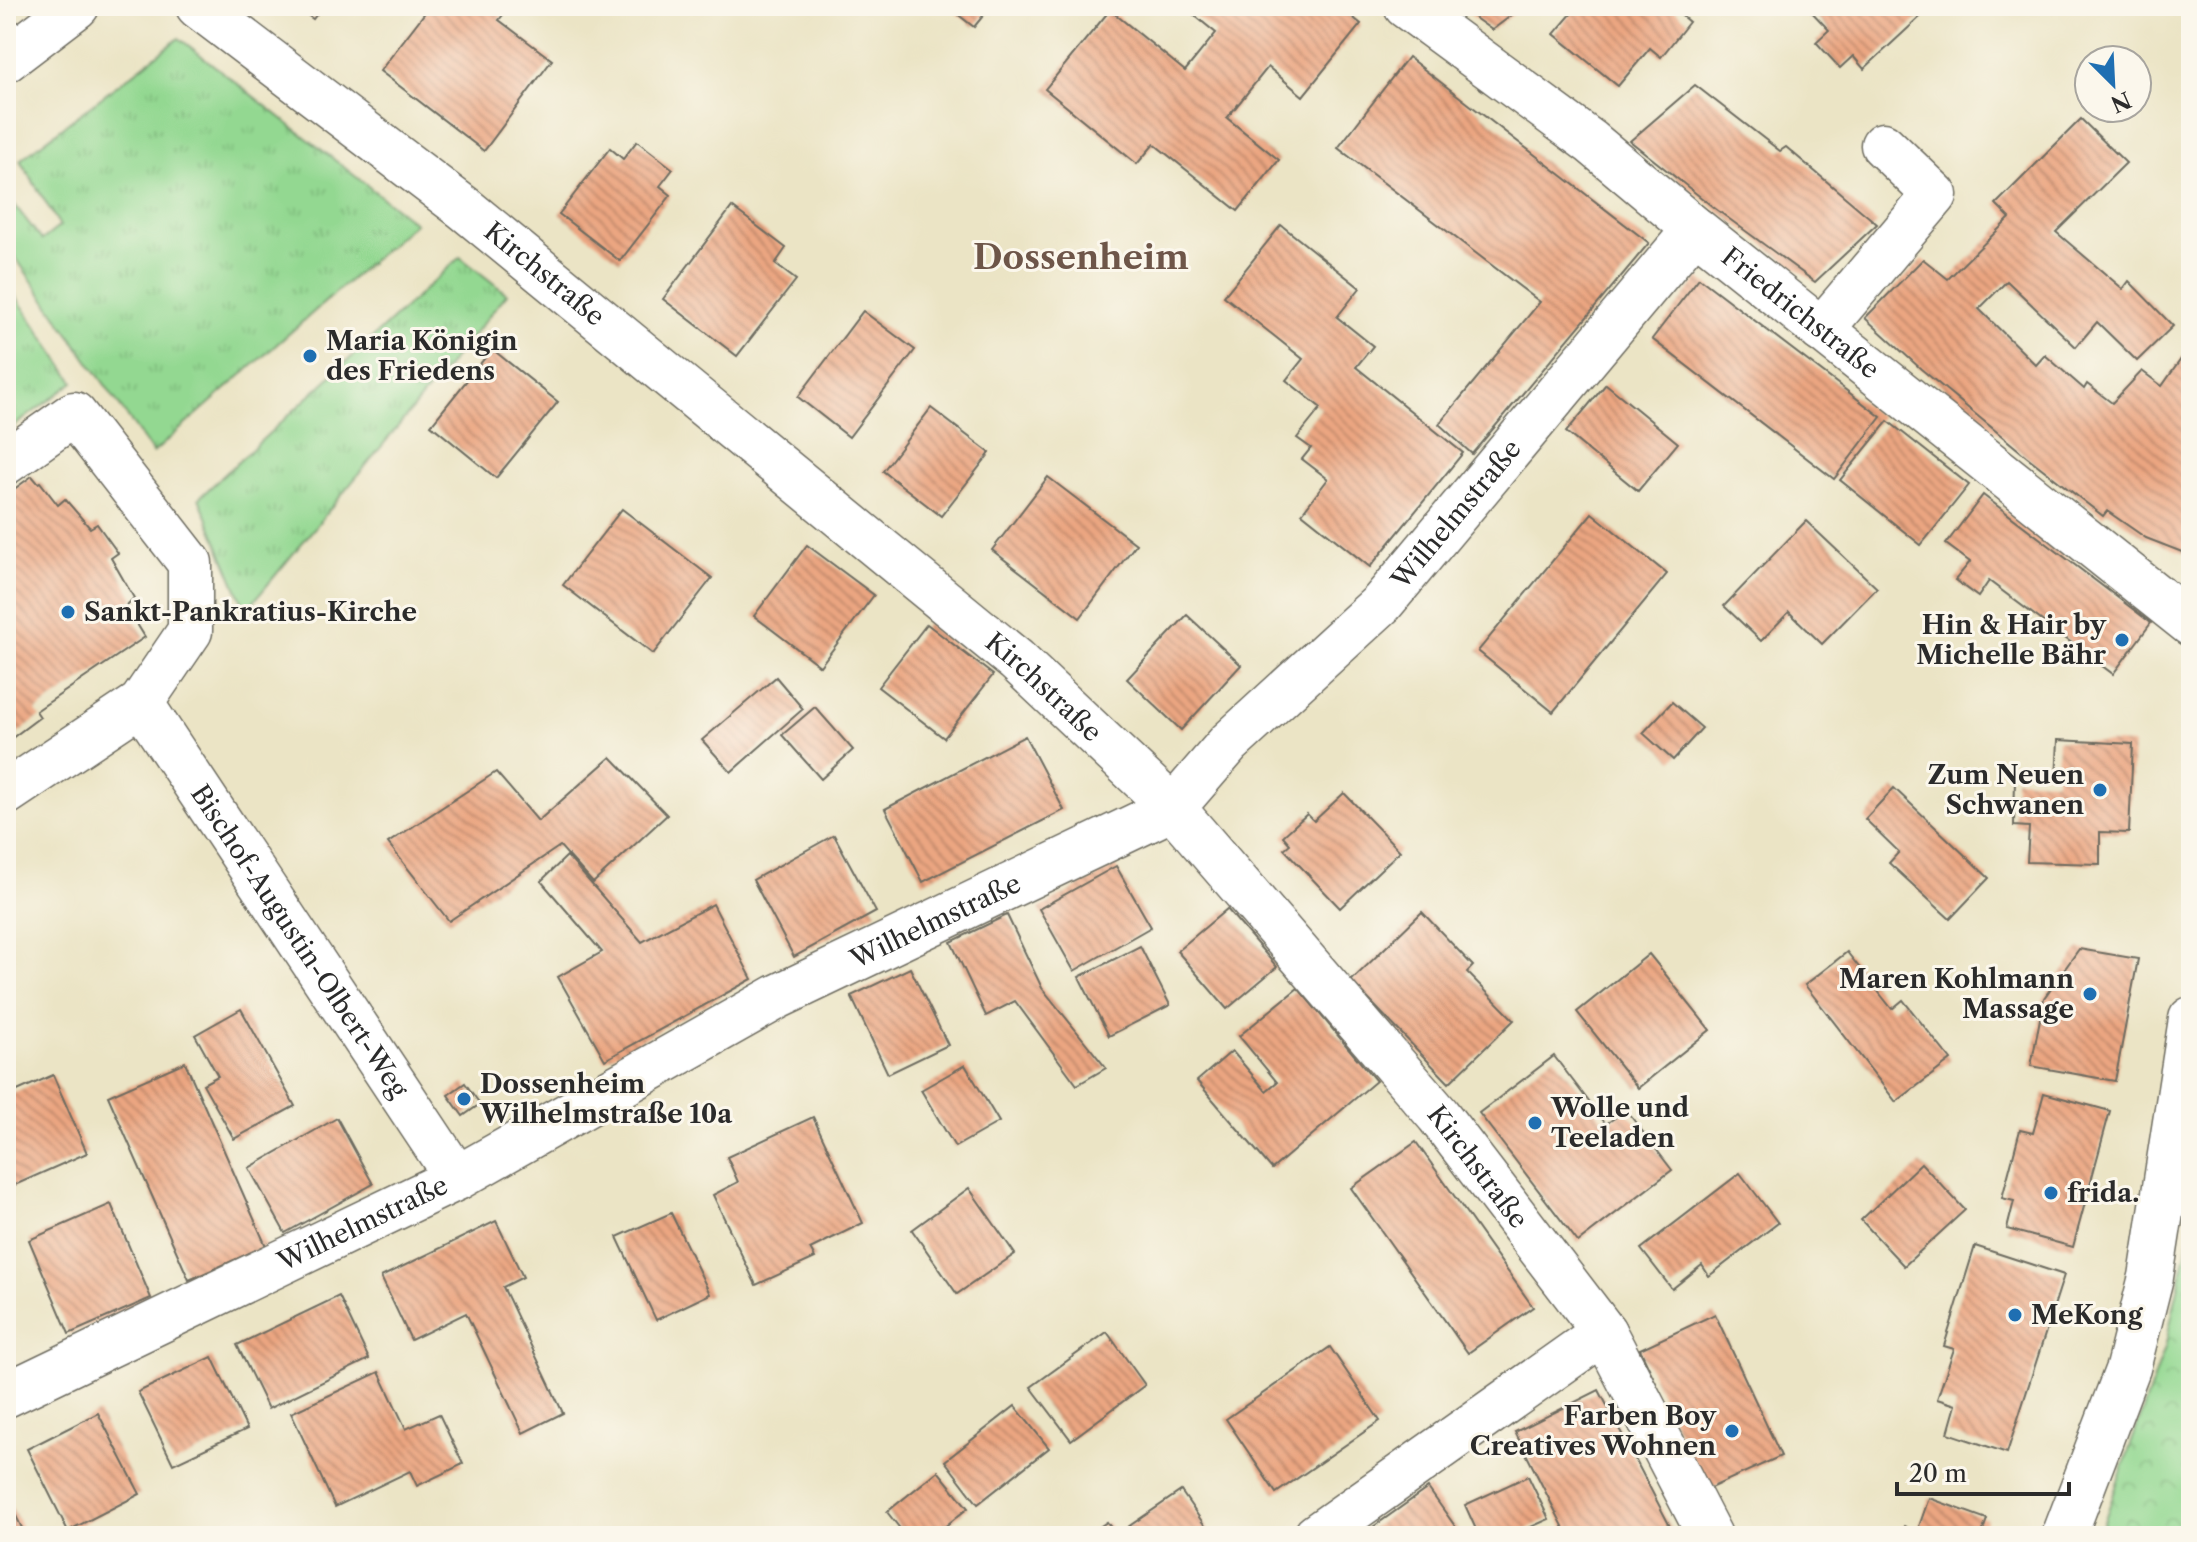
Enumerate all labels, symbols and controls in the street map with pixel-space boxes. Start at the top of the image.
north arrow [2073,44,2153,124]
text: N [2107,86,2135,118]
street label: Kirchstraße [478,215,611,333]
district label: Dossenheim [973,236,1189,278]
street label: Friedrichstraße [1715,240,1886,385]
place label: Maria Königin des Friedens [326,325,518,387]
marker: Maria Königin des Friedens [301,347,319,365]
street label: Wilhelmstraße [1384,433,1528,596]
place label: Sankt-Pankratius-Kirche [84,596,417,628]
marker: Sankt-Pankratius-Kirche [59,603,77,621]
place label: Hin & Hair by Michelle Bähr [1916,609,2107,671]
street label: Kirchstraße [979,626,1108,748]
marker: Hin & Hair by Michelle Bähr [2113,631,2131,649]
place label: Zum Neuen Schwanen [1928,759,2084,821]
street label: Bischof-Augustin-Olbert-Weg [184,779,415,1104]
marker: Zum Neuen Schwanen [2091,781,2109,799]
street label: Wilhelmstraße [845,867,1026,976]
place label: Maren Kohlmann Massage [1839,963,2074,1025]
marker: Maren Kohlmann Massage [2081,985,2099,1003]
place label: Dossenheim Wilhelmstraße 10a [479,1068,733,1130]
marker: Dossenheim Wilhelmstraße 10a [455,1090,473,1108]
place label: Wolle und Teeladen [1550,1092,1689,1154]
street label: Kirchstraße [1420,1099,1535,1235]
marker: Wolle und Teeladen [1526,1114,1544,1132]
street label: Wilhelmstraße [272,1169,453,1278]
place label: frida. [2067,1177,2139,1209]
marker: frida. [2042,1184,2060,1202]
place label: MeKong [2031,1299,2144,1331]
marker: MeKong [2006,1306,2024,1324]
place label: Farben Boy Creatives Wohnen [1470,1400,1717,1462]
marker: Farben Boy Creatives Wohnen [1723,1422,1741,1440]
scale bar [1897,1446,2069,1496]
text: 20 m [1909,1459,1967,1488]

